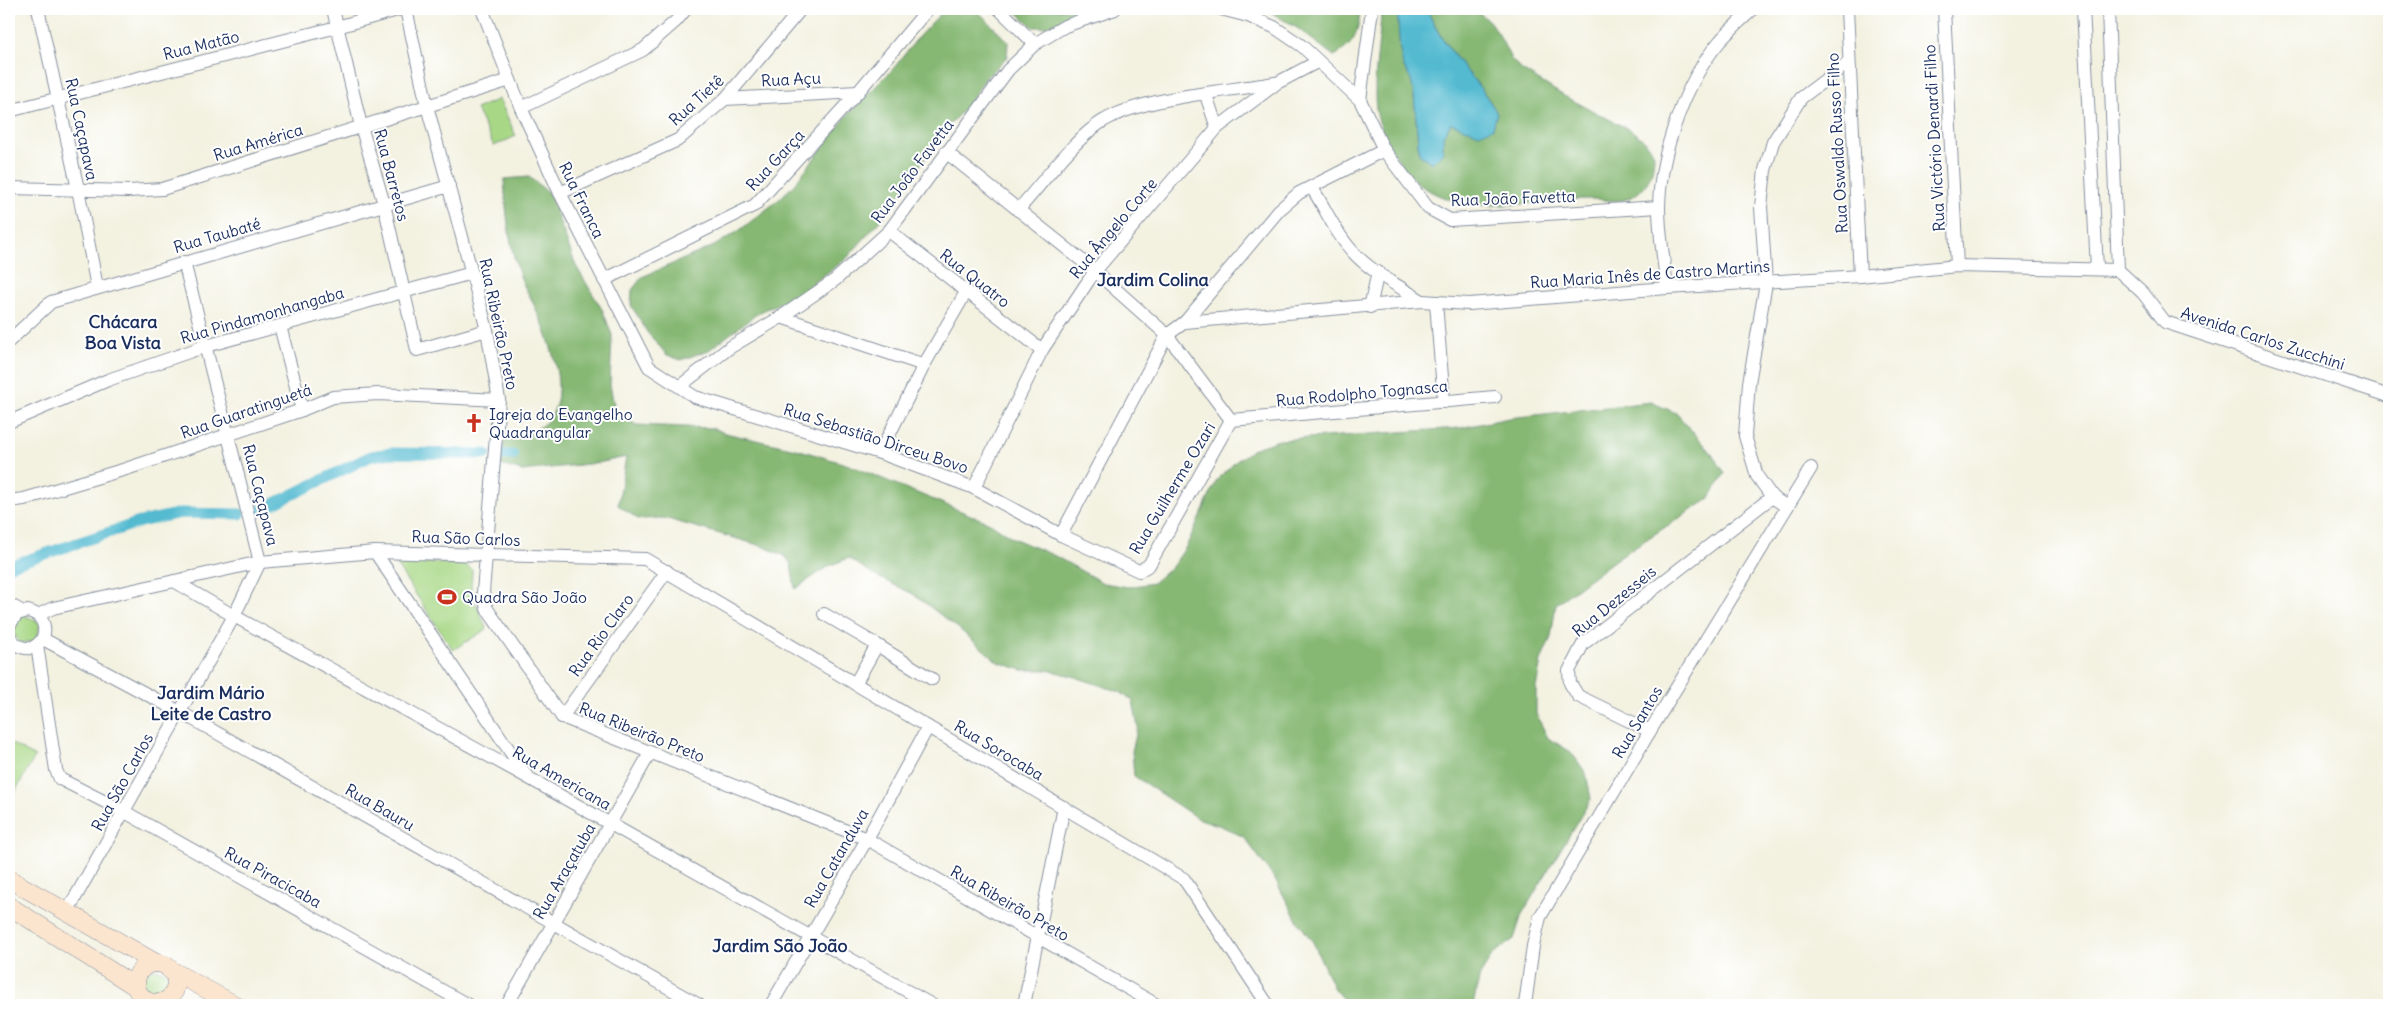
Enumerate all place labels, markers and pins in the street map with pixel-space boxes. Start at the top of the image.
place label: Igreja do Evangelho Quadrangular [489,404,633,442]
church icon: Igreja do Evangelho Quadrangular [463,412,485,434]
sports icon: Quadra São João [436,586,458,608]
place label: Quadra São João [462,587,587,607]

